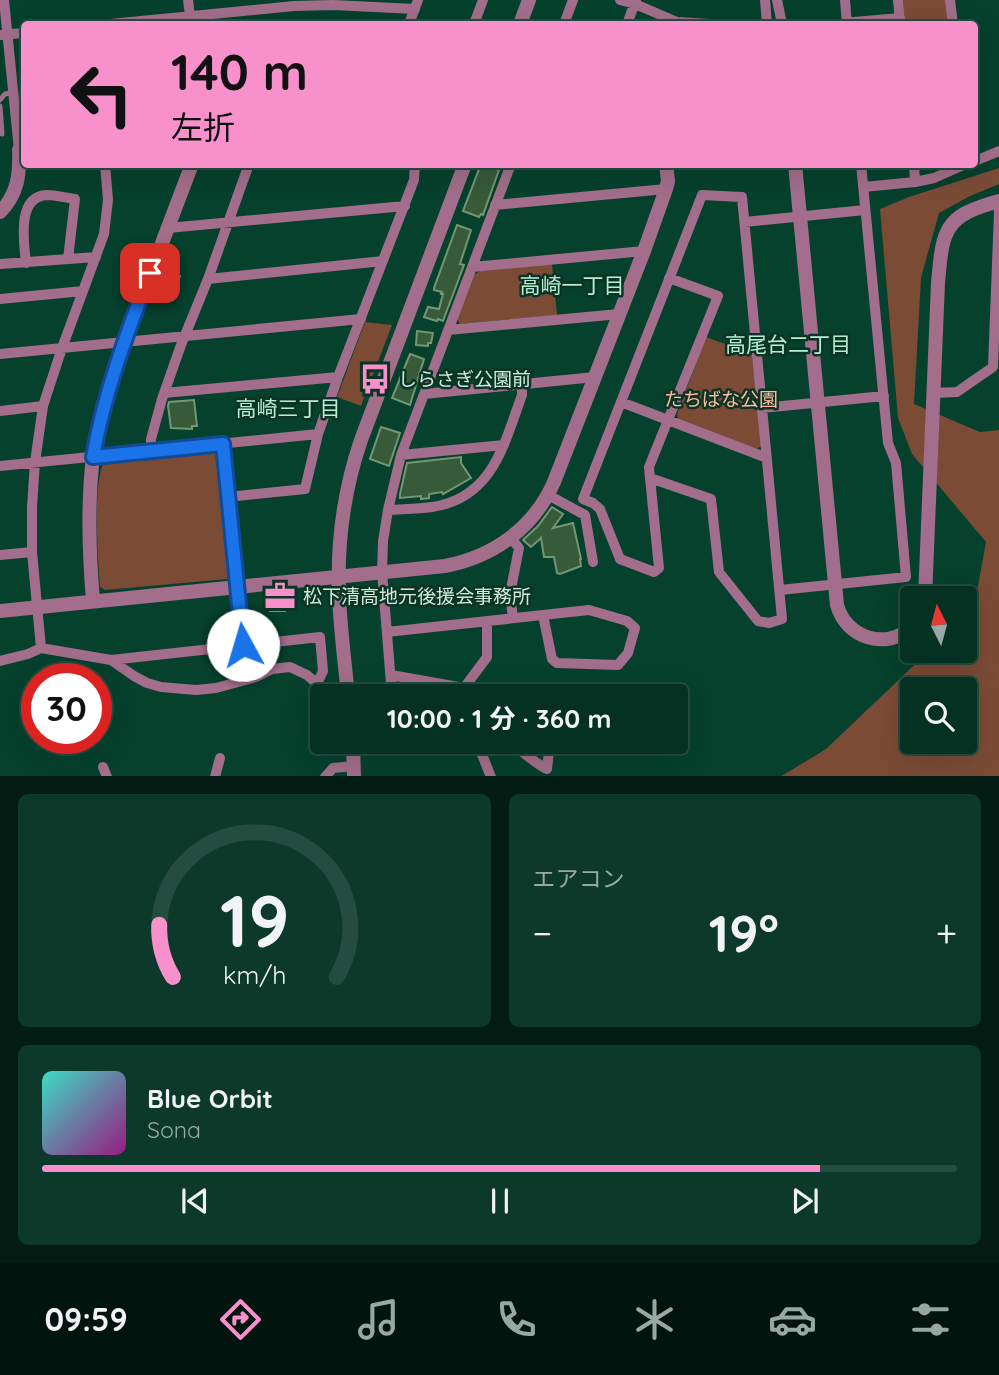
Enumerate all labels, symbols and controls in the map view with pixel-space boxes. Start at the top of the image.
text: 140 m [171,41,308,102]
icon: left [56,49,147,140]
text: 左折 [171,107,235,147]
pin [120,243,180,303]
icon: arrive [131,254,169,292]
district label: 高崎一丁目 [520,272,625,298]
district label: 高尾台二丁目 [725,331,851,357]
bus stop icon: しらさぎ公園前 [358,362,392,396]
place label: しらさぎ公園前 [398,367,531,391]
park label: たちばな公園 [664,387,778,411]
district label: 高崎三丁目 [236,395,341,421]
office icon: 松下清高地元後援会事務所 [263,579,297,613]
place label: 松下清高地元後援会事務所 [303,584,531,608]
north arrow [900,586,976,663]
map controls [900,586,977,754]
position arrow [206,608,280,682]
speed limit sign: 30 [21,663,112,754]
button: search [900,677,977,754]
text: 10:00 · 1 分 · 360 m [387,702,611,735]
text: エアコン [533,864,625,893]
text: 19 [219,874,289,965]
text: 19° [709,900,779,965]
text: − [533,909,552,957]
text: + [936,909,957,957]
text: km/h [223,958,286,989]
text: Blue Orbit [147,1082,273,1115]
text: Sona [147,1115,201,1144]
icon: previous [176,1182,214,1220]
icon: pause [481,1182,519,1220]
icon: next [786,1182,824,1220]
icon: directions [216,1295,265,1344]
icon: music [354,1295,403,1344]
icon: phone [492,1295,541,1344]
icon: climate [630,1295,679,1344]
icon: car [768,1295,817,1344]
icon: filters [906,1295,955,1344]
text: 09:59 [44,1299,128,1339]

